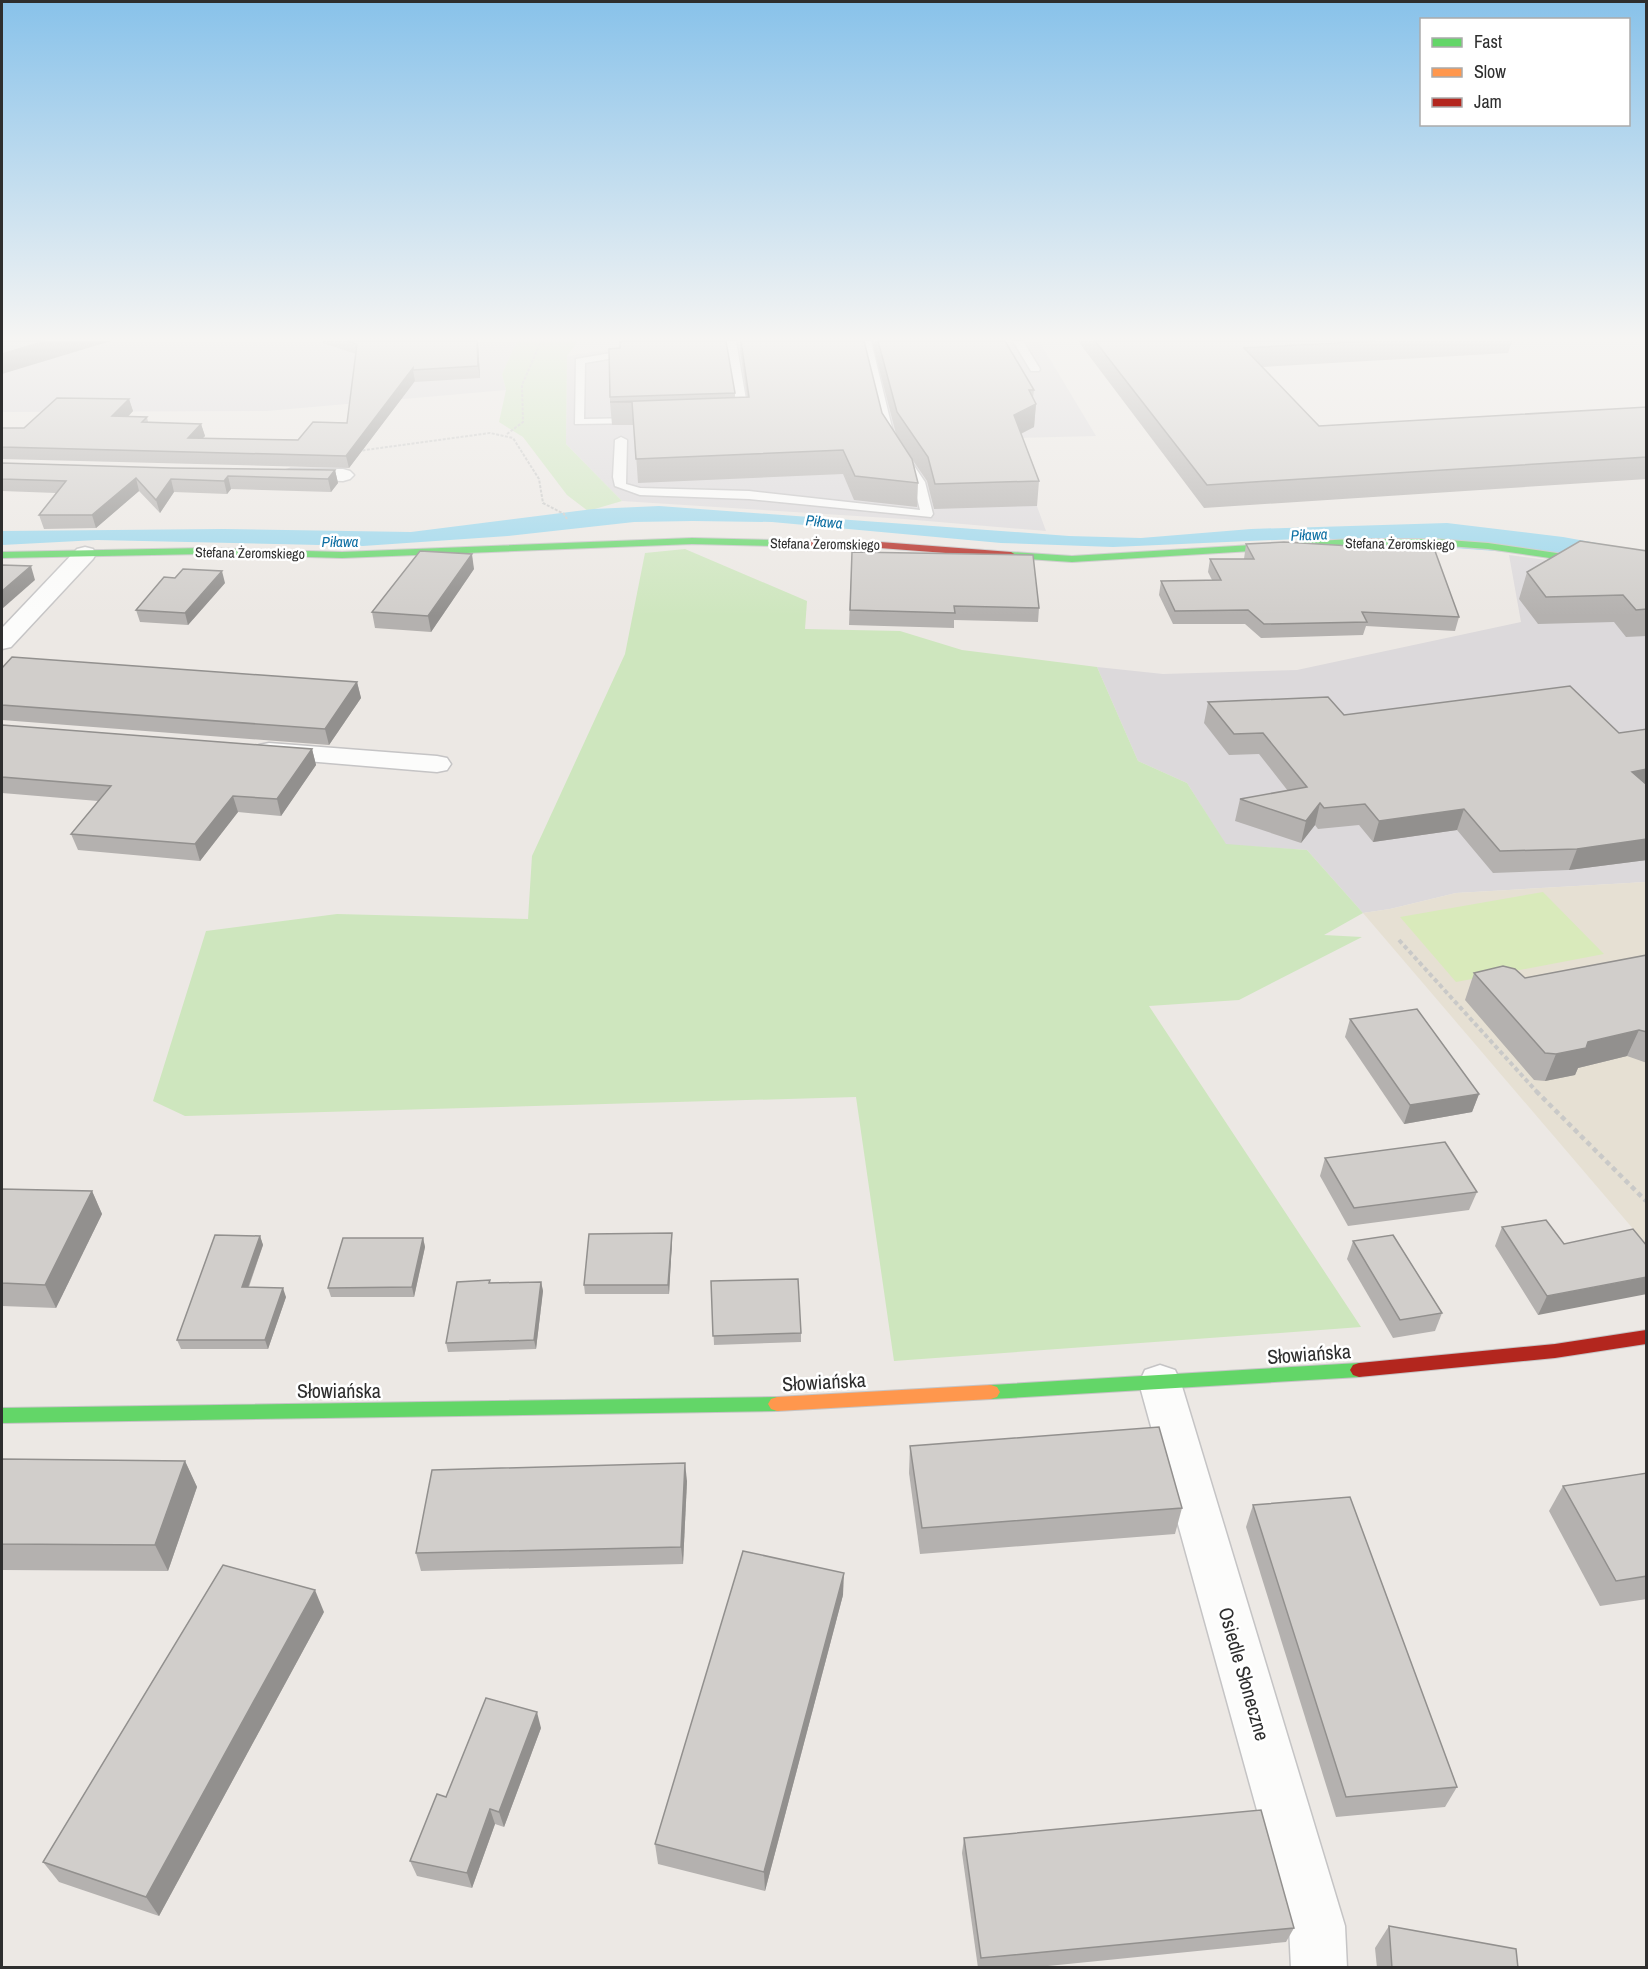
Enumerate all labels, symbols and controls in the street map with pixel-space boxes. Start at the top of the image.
legend [1420,18,1630,126]
text: Fast [1474,29,1502,54]
text: Slow [1474,59,1506,84]
text: Jam [1474,89,1502,114]
water label: Piława [805,509,844,534]
water label: Piława [1290,523,1328,546]
water label: Piława [322,531,359,552]
street label: Stefana Żeromskiego [770,534,880,554]
street label: Stefana Żeromskiego [1345,534,1455,554]
street label: Stefana Żeromskiego [195,543,305,563]
street label: Słowiańska [1266,1337,1352,1370]
street label: Słowiańska [781,1366,867,1397]
street label: Słowiańska [297,1377,381,1404]
street label: Osiedle Słoneczne [1213,1604,1276,1744]

